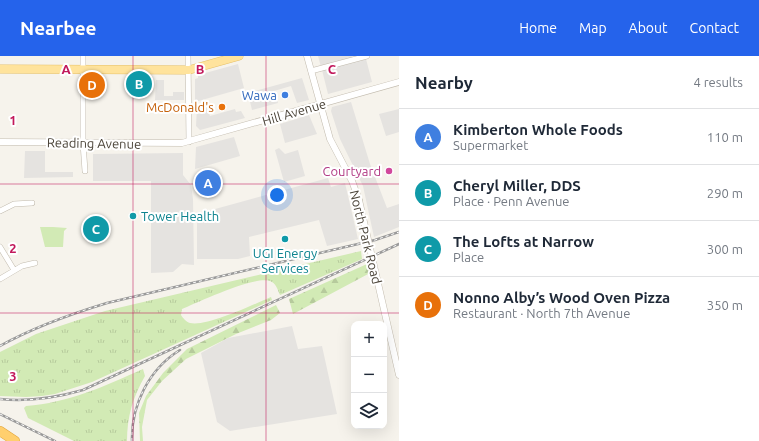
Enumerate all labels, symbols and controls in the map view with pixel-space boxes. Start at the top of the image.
text: Nearbee [20,17,97,39]
text: Home [519,20,557,36]
text: Map [579,20,607,36]
text: About [629,20,668,36]
text: Contact [690,20,739,36]
text: A [61,62,71,76]
text: B [196,62,205,76]
text: C [328,62,337,76]
pin: B [126,69,152,99]
pin: D [79,70,105,100]
text: Nearby [415,73,473,92]
text: 4 results [693,75,743,89]
place label: Wawa [242,88,277,102]
marker: Wawa [280,90,290,100]
street label: Hill Avenue [260,96,328,128]
place label: McDonald's [146,100,214,114]
marker: McDonald's [217,102,227,112]
text: 1 [9,113,17,127]
text: Kimberton Whole Foods [453,121,623,138]
text: A [423,130,433,144]
text: 110 m [707,130,743,144]
street label: Reading Avenue [47,135,141,151]
text: Supermarket [453,138,528,152]
place label: Courtyard [323,164,381,178]
marker: Courtyard [384,166,394,176]
pin: A [195,168,221,198]
text: Cheryl Miller, DDS [453,177,581,194]
your location [267,185,287,205]
text: B [424,186,432,200]
text: 290 m [707,186,743,200]
street label: North Park Road [348,189,384,285]
text: Place · Penn Avenue [453,194,570,208]
place label: Tower Health [141,209,219,223]
marker: Tower Health [128,211,138,221]
pin: C [83,214,109,244]
text: The Lofts at Narrow [453,233,594,250]
marker: UGI Energy Services [280,234,290,244]
text: 2 [9,241,17,255]
text: C [424,242,432,256]
text: 300 m [707,242,743,256]
place label: UGI Energy Services [253,246,317,275]
text: Place [453,250,484,264]
text: Nonno Alby’s Wood Oven Pizza [453,289,670,306]
text: D [423,298,433,312]
text: 350 m [707,298,743,312]
text: Restaurant · North 7th Avenue [453,306,630,320]
map controls [351,321,387,429]
button: + [351,321,387,357]
button: − [351,357,387,393]
text: 3 [9,369,17,383]
button: layers [351,393,387,429]

